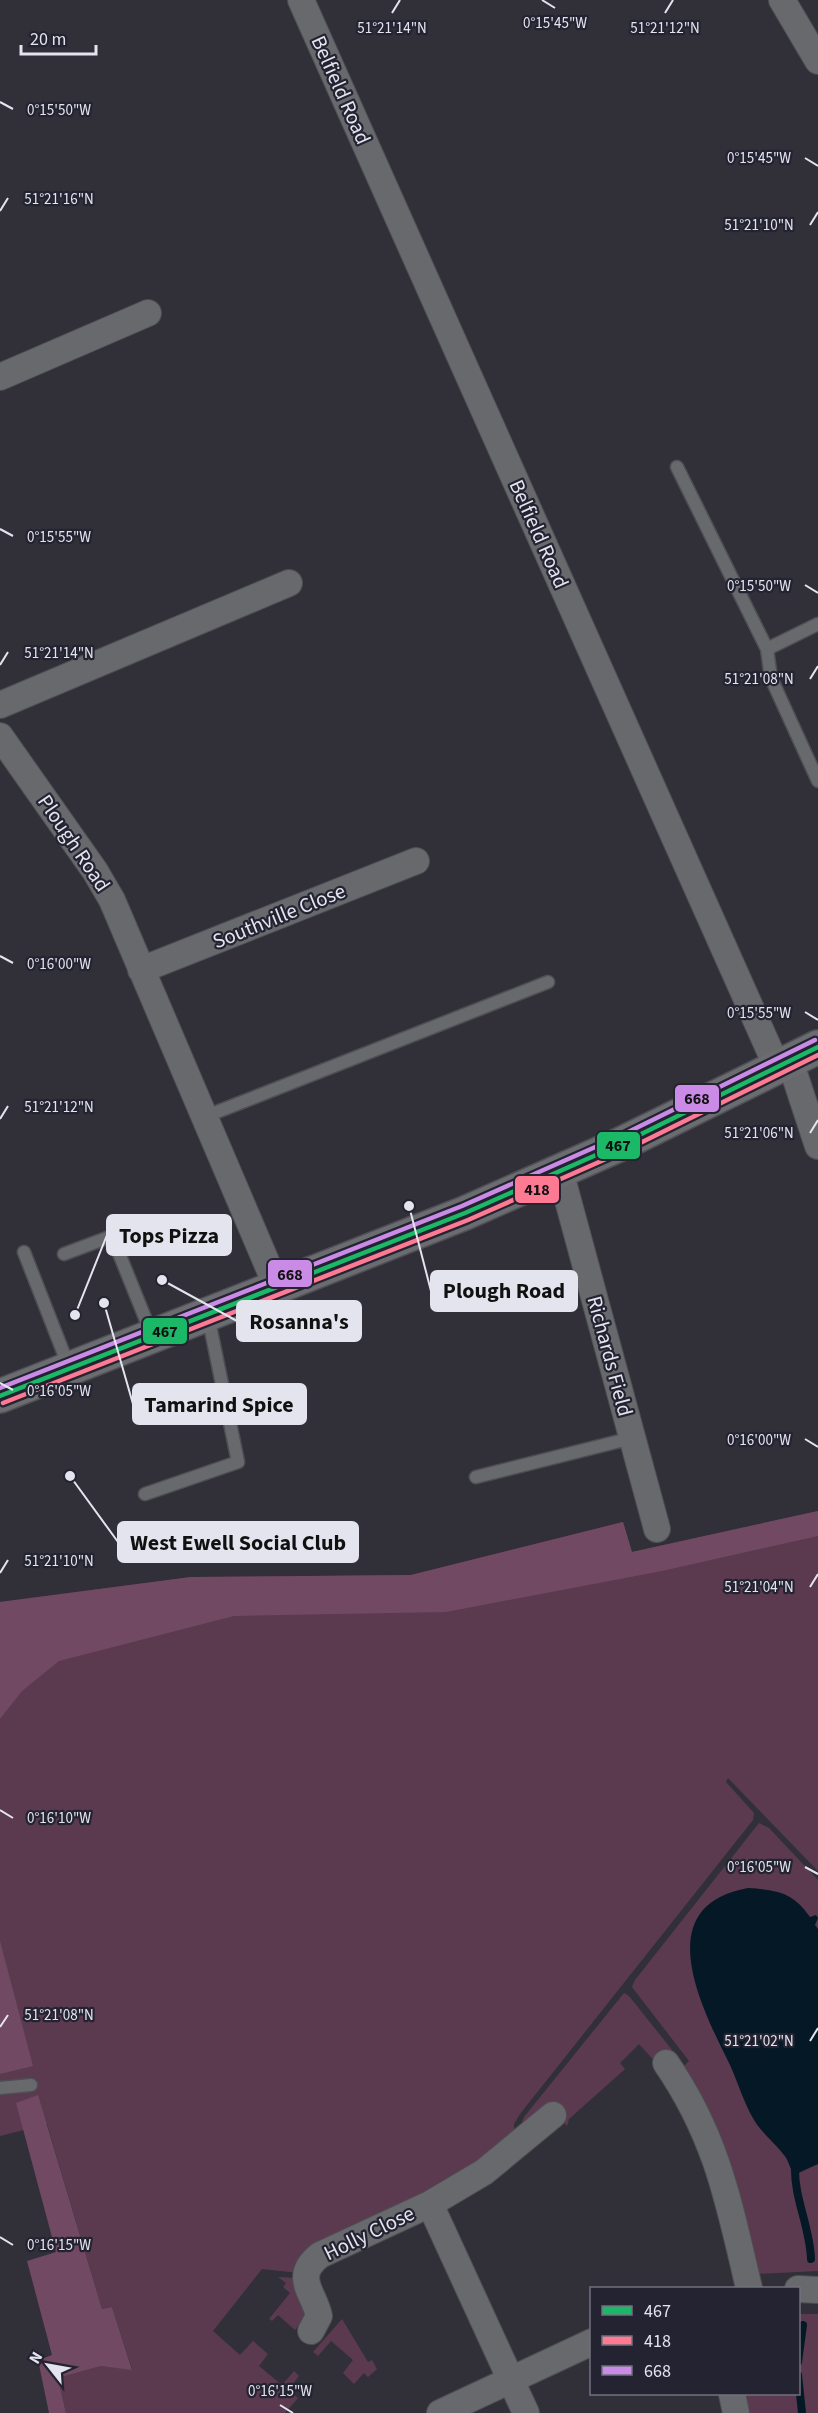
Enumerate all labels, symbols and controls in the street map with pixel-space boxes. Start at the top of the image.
text: 0°15'45"W [523,13,587,34]
scale bar [21,18,96,56]
text: 51°21'14"N [357,18,427,39]
text: 51°21'12"N [630,18,700,39]
text: 20 m [30,27,66,52]
street label: Belfield Road [304,31,378,149]
text: 0°15'50"W [27,100,91,121]
text: 0°15'45"W [727,148,791,169]
text: 51°21'16"N [24,189,94,210]
text: 51°21'10"N [724,215,794,236]
street label: Belfield Road [502,475,576,593]
text: 0°15'55"W [27,527,91,548]
text: 0°15'50"W [727,576,791,597]
text: 51°21'14"N [24,643,94,664]
text: 51°21'08"N [724,669,794,690]
street label: Plough Road [30,788,118,898]
street label: Southville Close [208,876,350,956]
text: 0°16'00"W [27,954,91,975]
text: 0°15'55"W [727,1003,791,1024]
line badge: 668 [674,1084,720,1113]
text: 668 [684,1088,710,1110]
text: 51°21'12"N [24,1097,94,1118]
text: 51°21'06"N [724,1123,794,1144]
line badge: 467 [596,1131,641,1160]
text: 467 [605,1135,631,1157]
line badge: 418 [514,1175,560,1204]
text: 418 [524,1179,550,1201]
callout: Tops Pizza [107,1215,231,1255]
text: Tops Pizza [119,1220,219,1252]
line badge: 668 [267,1259,313,1288]
text: 668 [277,1264,303,1286]
callout: Plough Road [431,1271,577,1311]
text: Plough Road [443,1275,565,1307]
street label: Richards Field [580,1293,640,1419]
callout: Rosanna's [237,1301,361,1341]
text: Rosanna's [249,1306,349,1338]
line badge: 467 [142,1317,188,1345]
text: 467 [152,1321,178,1343]
text: 0°16'05"W [27,1381,91,1402]
callout: Tamarind Spice [133,1384,306,1424]
text: Tamarind Spice [144,1389,294,1421]
text: 0°16'00"W [727,1430,791,1451]
callout: West Ewell Social Club [118,1522,358,1562]
text: West Ewell Social Club [130,1527,346,1559]
text: 51°21'10"N [24,1551,94,1572]
text: 51°21'04"N [724,1577,794,1598]
text: 0°16'10"W [27,1808,91,1829]
text: 0°16'05"W [727,1857,791,1878]
text: 51°21'08"N [24,2005,94,2026]
text: 51°21'02"N [724,2031,794,2052]
street label: Holly Close [319,2198,419,2268]
text: 0°16'15"W [27,2235,91,2256]
legend [590,2287,800,2395]
text: 467 [644,2299,671,2324]
text: 418 [644,2329,671,2354]
north arrow [18,2335,78,2395]
text: N [24,2348,48,2368]
text: 668 [644,2359,671,2384]
text: 0°16'15"W [248,2381,312,2402]

